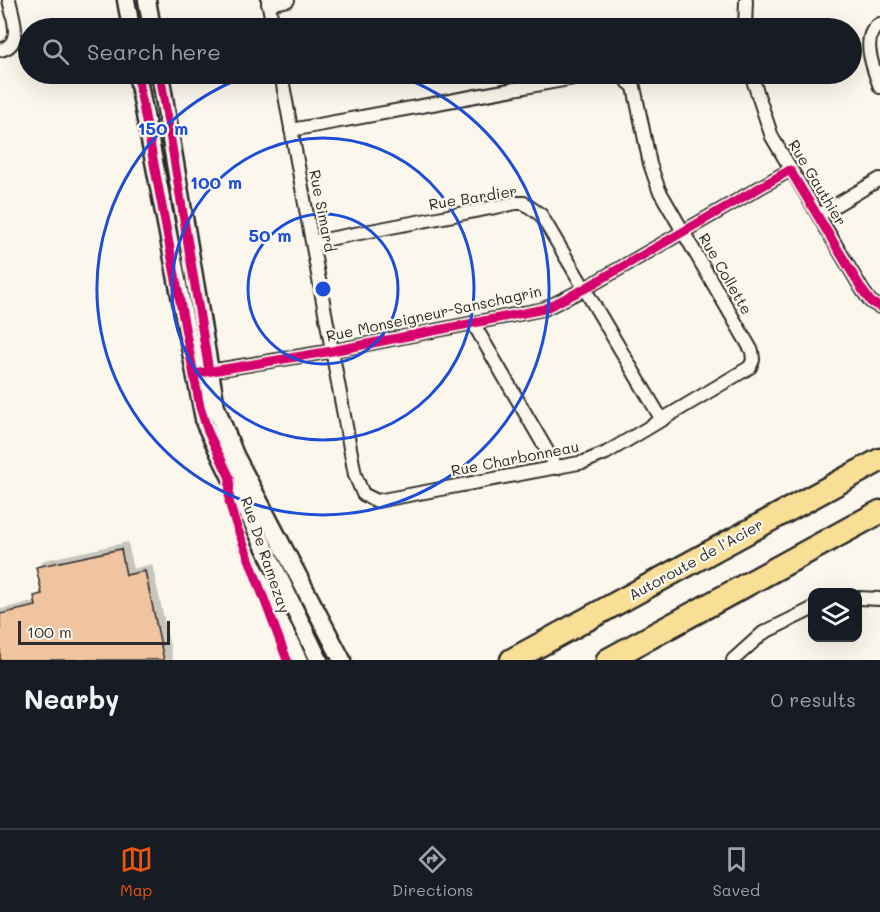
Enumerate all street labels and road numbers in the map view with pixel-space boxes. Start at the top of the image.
street label: Rue Gauthier [784,136,851,229]
street label: Rue Simard [305,168,341,254]
street label: Rue Bardier [427,180,518,214]
street label: Rue Collette [695,229,757,318]
street label: Rue Monseigneur-Sanschagrin [324,280,543,346]
street label: Rue Charbonneau [449,436,580,480]
street label: Rue De Ramezay [237,494,295,616]
street label: Autoroute de l'Acier [625,514,766,604]

